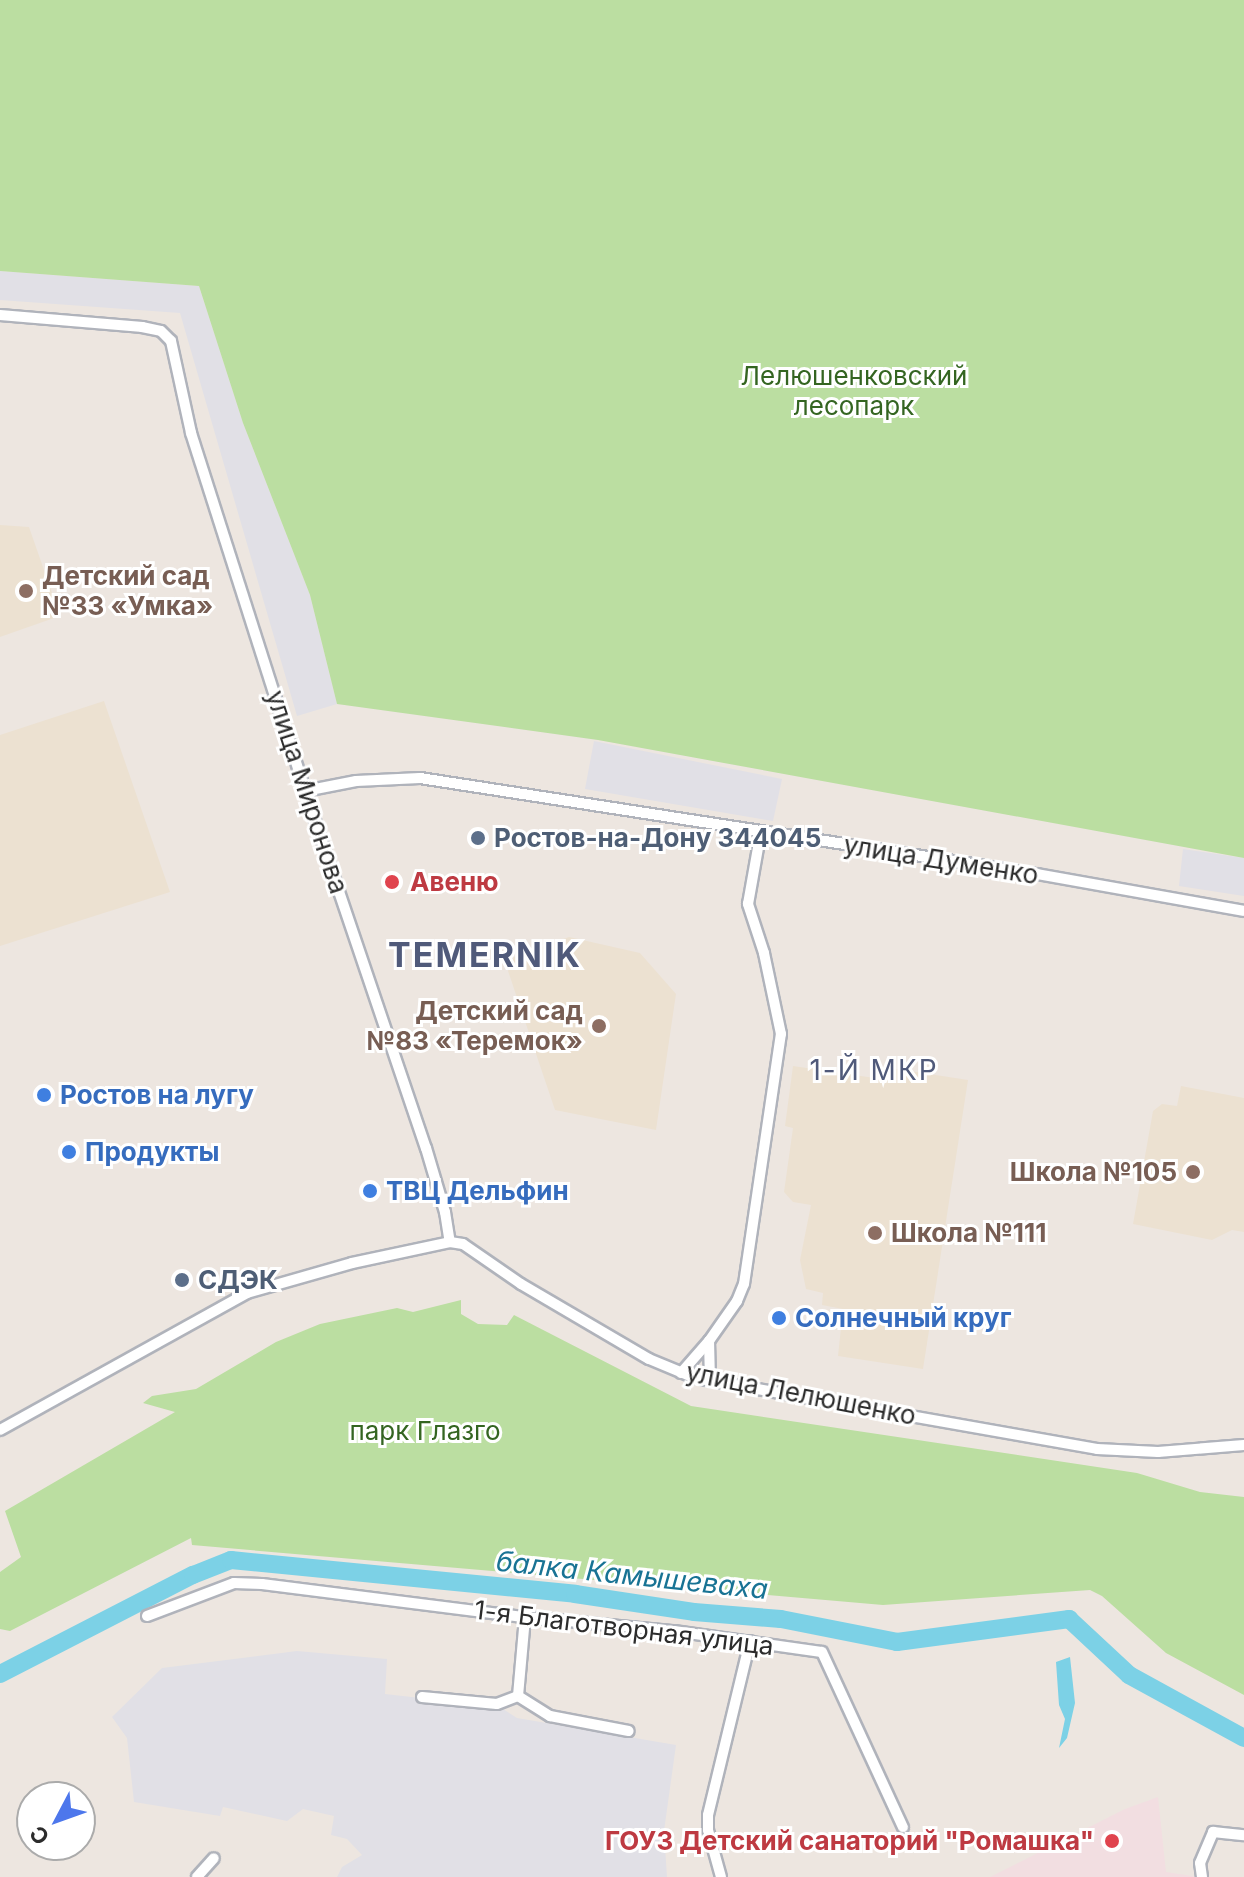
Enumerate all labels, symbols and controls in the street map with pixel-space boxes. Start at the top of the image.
park label: Лелюшенковский лесопарк [741,360,967,422]
place label: Детский сад №33 «Умка» [42,560,213,622]
marker: Детский сад №33 «Умка» [17,582,35,600]
street label: улица Миронова [259,686,355,898]
place label: Ростов-на-Дону 344045 [494,822,821,854]
marker: Ростов-на-Дону 344045 [469,829,487,847]
street label: улица Думенко [841,829,1041,891]
place label: Авеню [410,866,499,898]
marker: Авеню [381,871,403,893]
district label: TEMERNIK [388,935,582,975]
place label: Детский сад №83 «Теремок» [367,995,583,1056]
marker: Детский сад №83 «Теремок» [590,1017,608,1035]
district label: 1-Й МКР [809,1053,939,1087]
place label: Ростов на лугу [60,1079,254,1111]
marker: Ростов на лугу [35,1086,53,1104]
place label: Продукты [85,1136,219,1168]
marker: Продукты [60,1143,78,1161]
place label: Школа №105 [1010,1156,1177,1188]
marker: Школа №105 [1184,1163,1202,1181]
place label: ТВЦ Дельфин [386,1175,569,1207]
marker: ТВЦ Дельфин [361,1182,379,1200]
place label: Школа №111 [891,1217,1046,1249]
marker: Школа №111 [866,1224,884,1242]
place label: СДЭК [198,1264,278,1296]
marker: СДЭК [173,1271,191,1289]
place label: Солнечный круг [795,1302,1011,1334]
marker: Солнечный круг [770,1309,788,1327]
street label: улица Лелюшенко [683,1356,919,1432]
park label: парк Глазго [349,1415,501,1447]
water label: балка Камышеваха [494,1544,770,1606]
street label: 1-я Благотворная улица [473,1594,775,1662]
north arrow [16,1781,96,1861]
text: С [24,1821,55,1850]
place label: ГОУЗ Детский санаторий "Ромашка" [605,1825,1094,1857]
marker: ГОУЗ Детский санаторий "Ромашка" [1101,1830,1123,1852]

